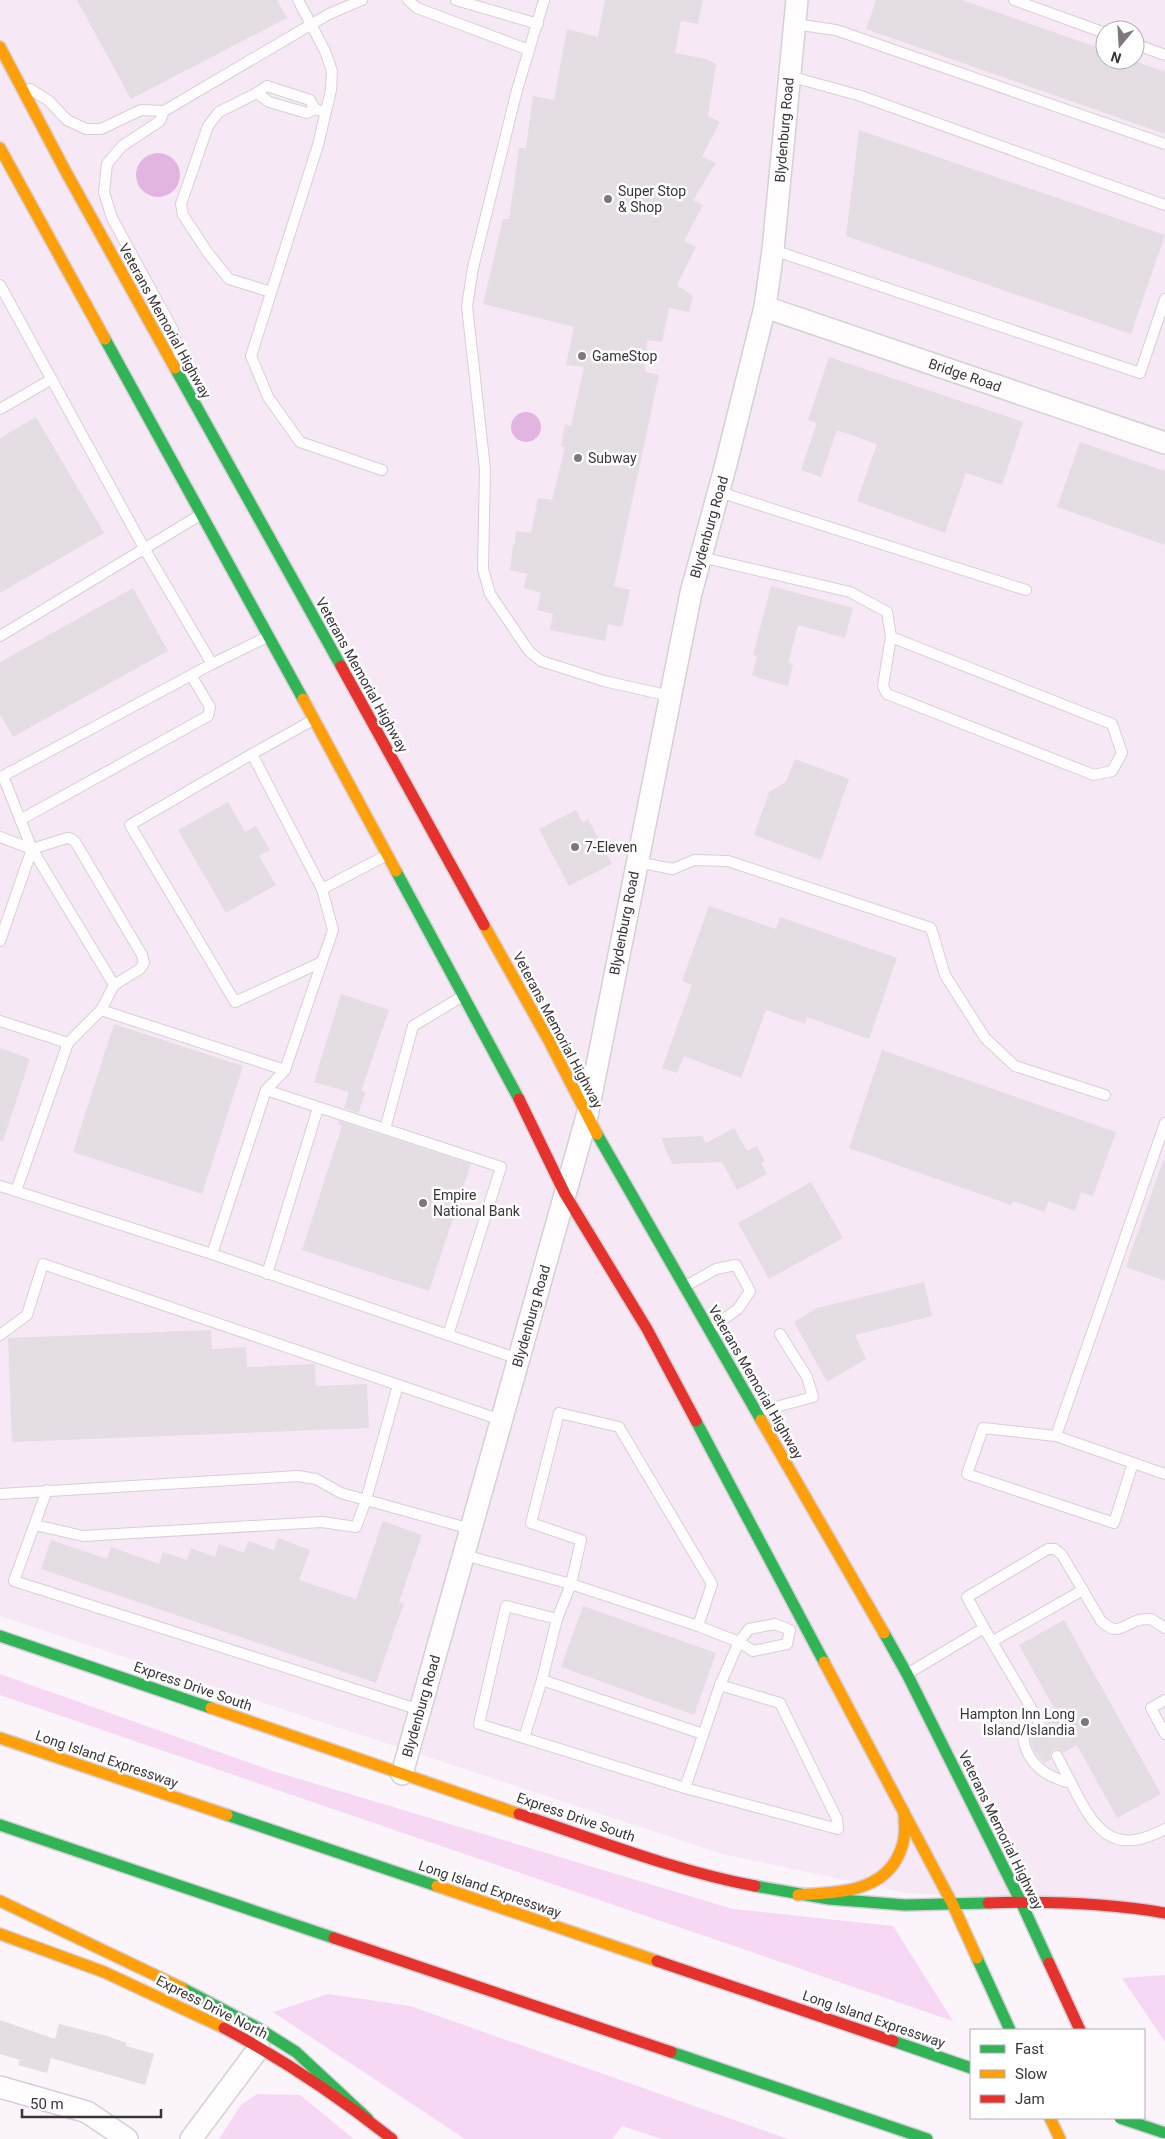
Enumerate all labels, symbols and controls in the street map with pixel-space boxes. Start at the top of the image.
north arrow [1095,20,1145,70]
text: N [1109,48,1123,67]
street label: Blydenburg Road [771,77,797,183]
place label: Super Stop & Shop [618,183,686,215]
marker: Super Stop & Shop [602,193,614,205]
street label: Veterans Memorial Highway [116,241,215,402]
place label: GameStop [592,348,658,364]
marker: GameStop [576,350,588,362]
street label: Bridge Road [927,355,1003,395]
place label: Subway [588,450,637,466]
marker: Subway [572,452,584,464]
street label: Blydenburg Road [687,474,731,580]
street label: Veterans Memorial Highway [313,595,412,756]
place label: 7-Eleven [585,839,637,855]
marker: 7-Eleven [569,841,581,853]
street label: Blydenburg Road [606,870,642,976]
street label: Veterans Memorial Highway [510,949,606,1111]
place label: Empire National Bank [433,1187,521,1219]
marker: Empire National Bank [417,1197,429,1209]
street label: Blydenburg Road [509,1263,553,1369]
street label: Veterans Memorial Highway [705,1302,807,1462]
street label: Blydenburg Road [399,1653,443,1759]
street label: Express Drive South [132,1658,254,1714]
place label: Hampton Inn Long Island/Islandia [960,1706,1075,1738]
marker: Hampton Inn Long Island/Islandia [1079,1716,1091,1728]
street label: Long Island Expressway [34,1727,181,1791]
street label: Veterans Memorial Highway [956,1748,1047,1912]
street label: Express Drive South [515,1789,637,1845]
street label: Long Island Expressway [417,1857,564,1921]
street label: Express Drive North [154,1972,270,2042]
street label: Long Island Expressway [801,1987,948,2051]
legend [970,2029,1145,2119]
text: Fast [1015,2040,1044,2058]
text: Slow [1015,2065,1047,2083]
scale bar [22,2086,161,2118]
text: Jam [1015,2090,1045,2108]
text: 50 m [30,2095,64,2113]

